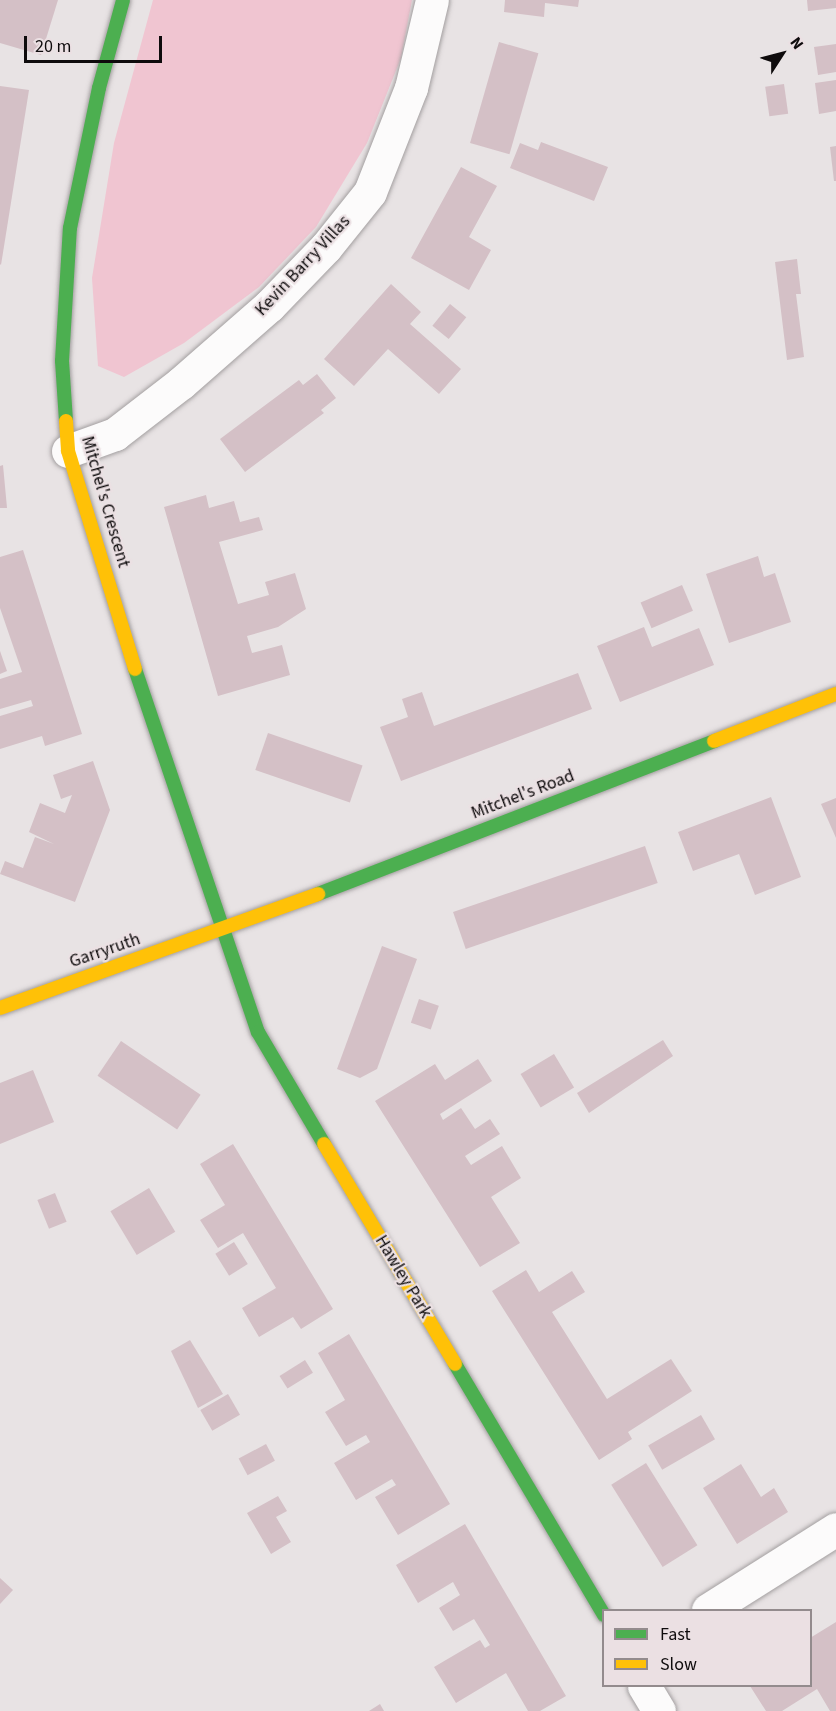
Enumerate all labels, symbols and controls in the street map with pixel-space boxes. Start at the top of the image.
scale bar [27,24,165,62]
north arrow [752,24,812,84]
text: N [785,33,809,54]
text: 20 m [35,34,71,59]
street label: Kevin Barry Villas [251,211,355,321]
street label: Mitchel's Crescent [76,434,134,570]
street label: Mitchel's Road [468,765,578,825]
street label: Garryruth [67,929,143,973]
street label: Hawley Park [370,1232,436,1322]
legend [602,1609,812,1687]
text: Fast [660,1622,691,1647]
text: Slow [660,1652,697,1677]

